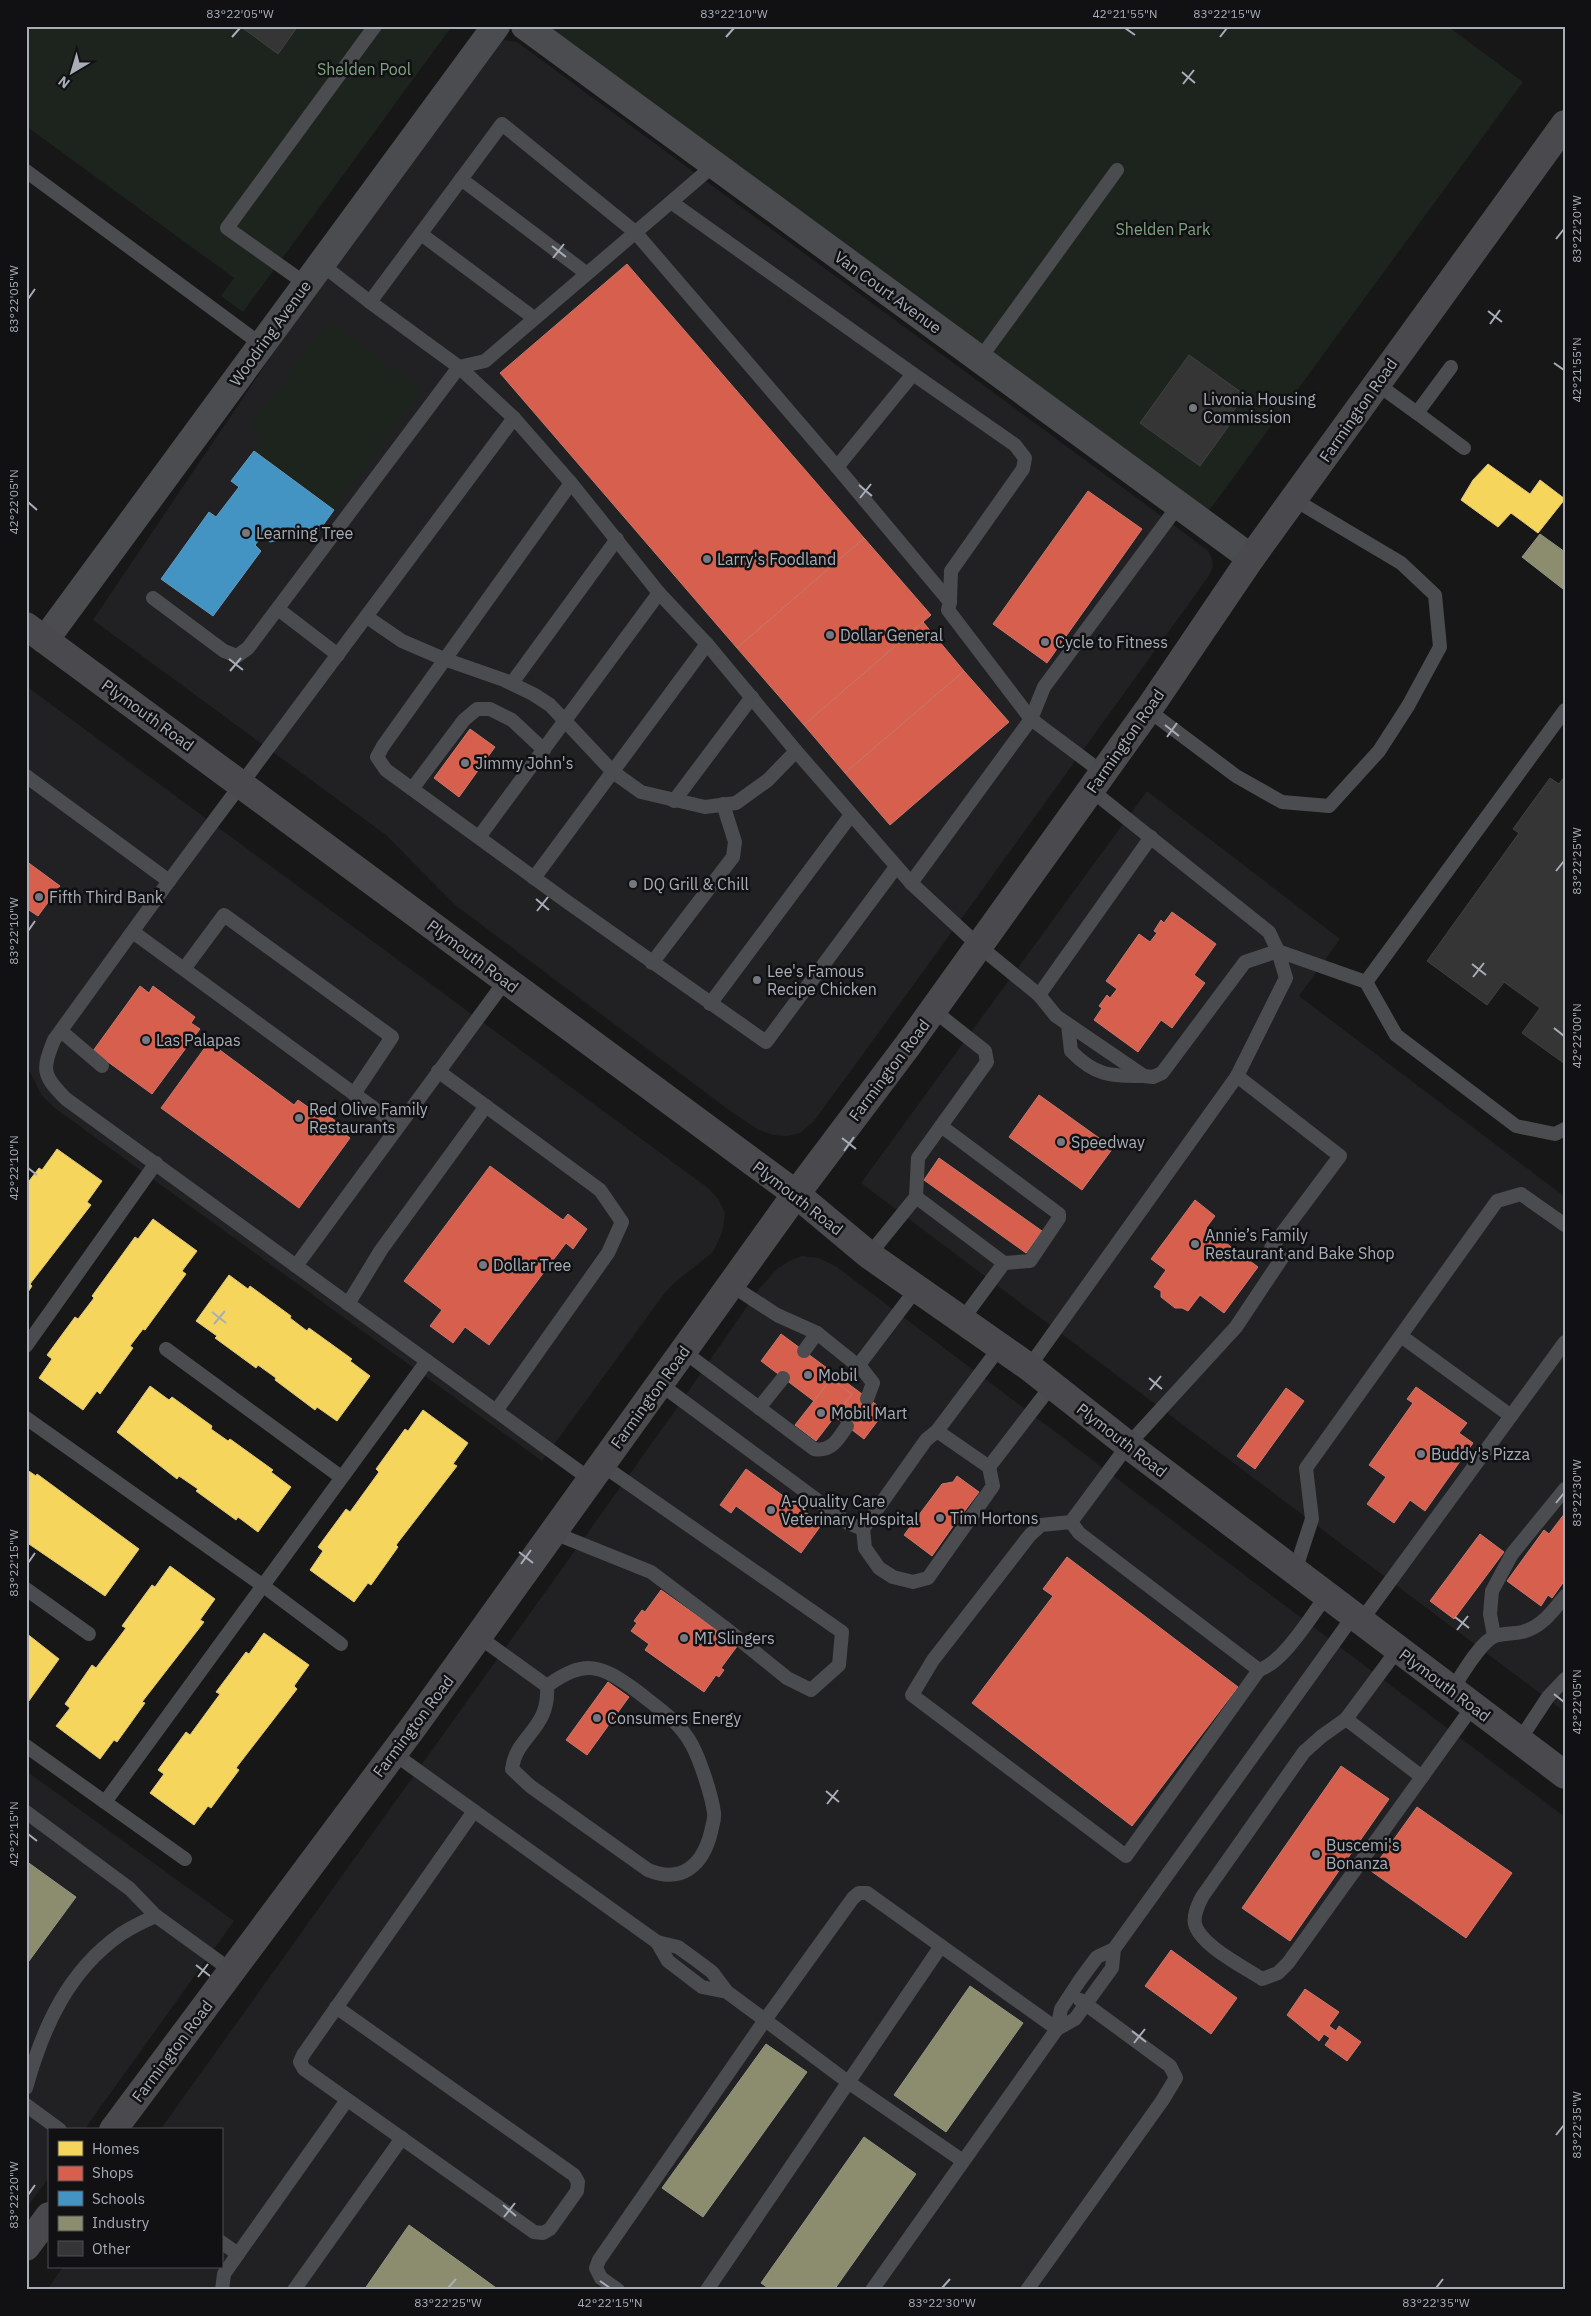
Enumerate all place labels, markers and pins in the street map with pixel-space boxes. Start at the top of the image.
place label: Livonia Housing Commission [1203,389,1316,427]
marker: Livonia Housing Commission [1187,402,1199,414]
place label: Learning Tree [256,523,353,543]
marker: Learning Tree [240,527,252,539]
place label: Larry's Foodland [717,549,836,569]
marker: Larry's Foodland [701,553,713,565]
place label: Dollar General [840,625,943,645]
marker: Dollar General [824,629,836,641]
place label: Cycle to Fitness [1055,632,1168,652]
marker: Cycle to Fitness [1039,636,1051,648]
place label: Jimmy John's [475,753,573,773]
marker: Jimmy John's [459,757,471,769]
place label: DQ Grill & Chill [643,874,749,894]
marker: DQ Grill & Chill [627,878,639,890]
place label: Fifth Third Bank [49,887,164,907]
marker: Fifth Third Bank [33,891,45,903]
place label: Lee's Famous Recipe Chicken [767,961,877,999]
marker: Lee's Famous Recipe Chicken [751,974,763,986]
place label: Las Palapas [156,1030,241,1050]
marker: Las Palapas [140,1034,152,1046]
place label: Red Olive Family Restaurants [309,1099,428,1137]
marker: Red Olive Family Restaurants [293,1112,305,1124]
place label: Speedway [1071,1132,1145,1152]
marker: Speedway [1055,1136,1067,1148]
place label: Annie’s Family Restaurant and Bake Shop [1205,1225,1395,1263]
marker: Annie’s Family Restaurant and Bake Shop [1189,1238,1201,1250]
place label: Dollar Tree [493,1255,572,1275]
marker: Dollar Tree [477,1259,489,1271]
place label: Mobil [818,1365,858,1385]
marker: Mobil [802,1369,814,1381]
place label: Mobil Mart [831,1403,907,1423]
marker: Mobil Mart [815,1407,827,1419]
place label: Buddy's Pizza [1431,1444,1530,1464]
marker: Buddy's Pizza [1415,1448,1427,1460]
place label: A-Quality Care Veterinary Hospital [781,1491,919,1529]
marker: A-Quality Care Veterinary Hospital [765,1504,777,1516]
place label: Tim Hortons [950,1508,1039,1528]
marker: Tim Hortons [934,1512,946,1524]
place label: MI Slingers [694,1628,775,1648]
marker: MI Slingers [678,1632,690,1644]
place label: Consumers Energy [607,1708,741,1728]
marker: Consumers Energy [591,1712,603,1724]
place label: Buscemi's Bonanza [1326,1835,1400,1873]
marker: Buscemi's Bonanza [1310,1848,1322,1860]

